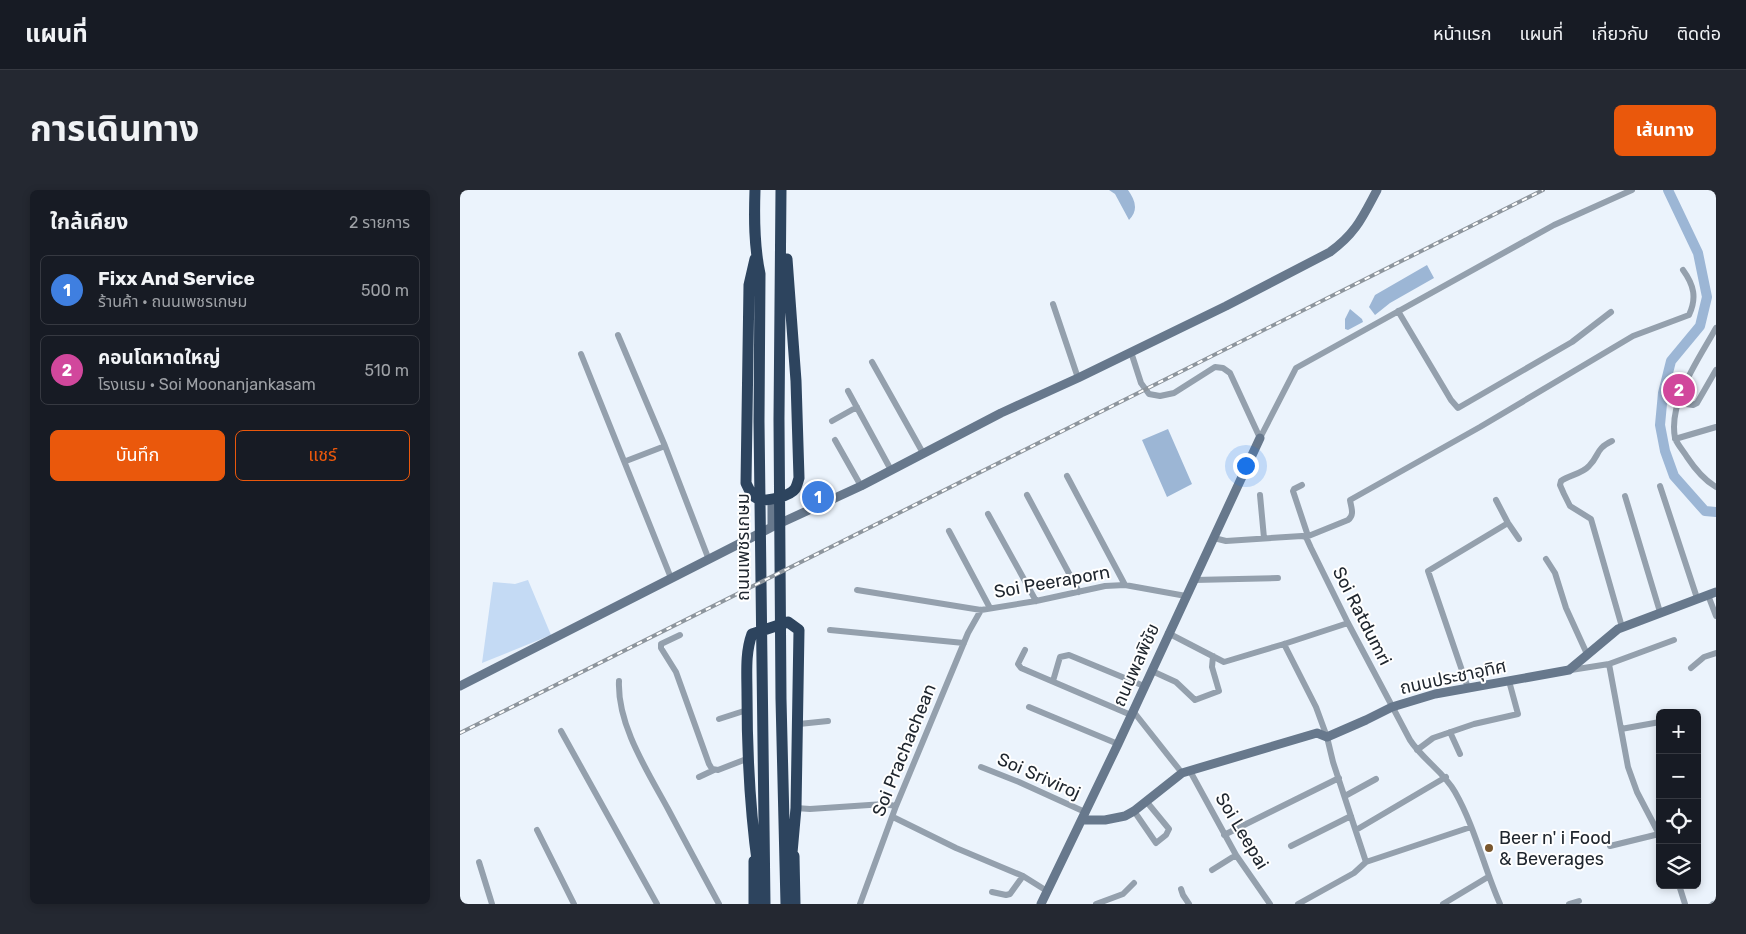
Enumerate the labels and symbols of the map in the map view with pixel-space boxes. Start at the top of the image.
pin: 2 [1663,371,1695,409]
your location [1233,453,1259,479]
pin: 1 [802,478,834,516]
street label: ถนนเพชรเกษม [732,493,754,601]
street label: Soi Peeraporn [992,561,1112,603]
street label: Soi Ratdumri [1328,563,1396,669]
street label: ถนนพลพิชัย [1108,620,1164,710]
street label: ถนนประชาอุทิศ [1398,655,1508,699]
street label: Soi Prachachean [867,680,941,820]
street label: Soi Sriviroj [994,748,1084,804]
street label: Soi Leepai [1211,789,1273,873]
place label: Beer n' i Food & Beverages [1499,827,1611,870]
marker: Beer n' i Food & Beverages [1483,842,1495,854]

